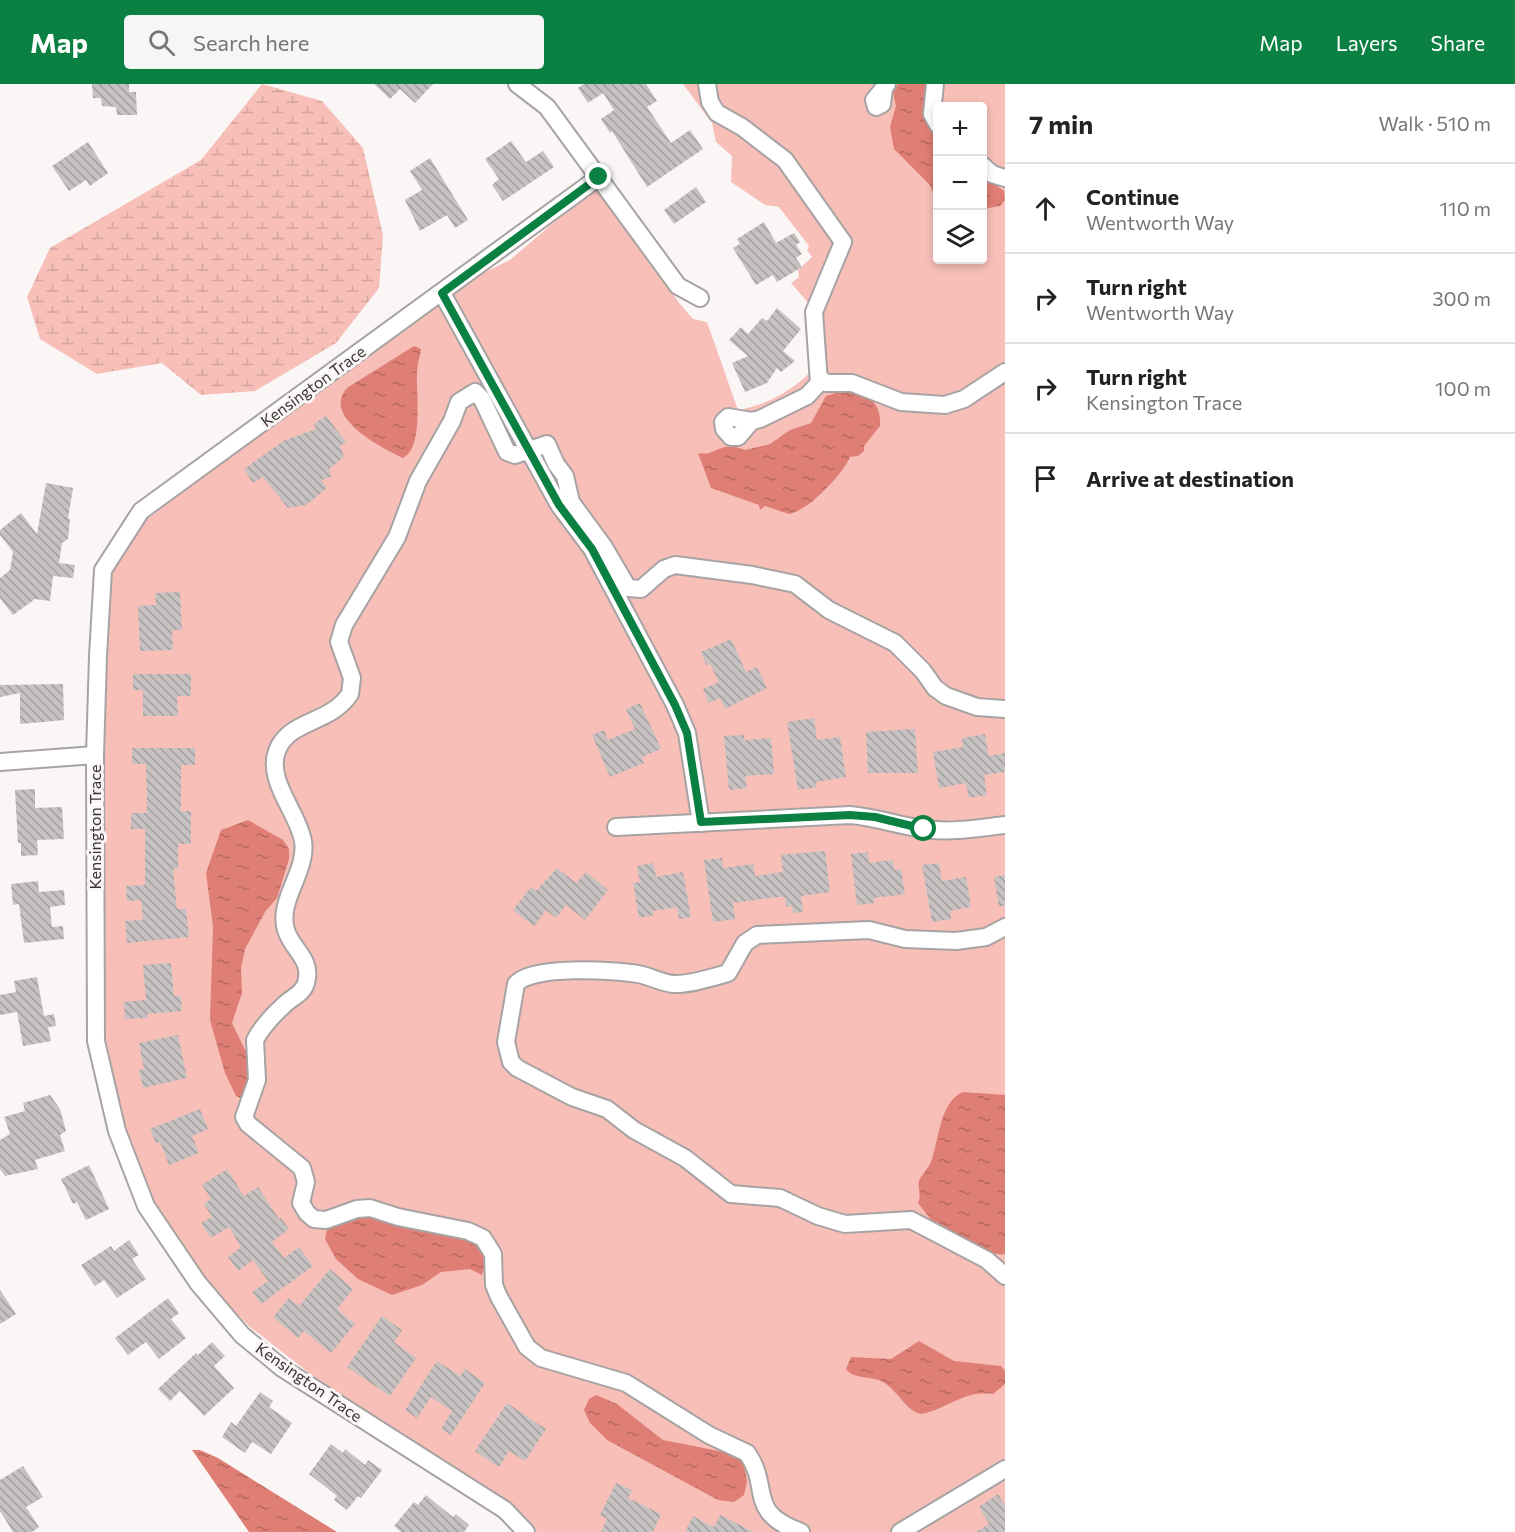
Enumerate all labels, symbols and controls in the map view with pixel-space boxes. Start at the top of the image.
search box [124,15,544,69]
text: Map [30,25,88,59]
icon: search [145,26,178,59]
text: Search here [193,29,309,56]
text: Map [1259,30,1303,55]
text: Layers [1336,30,1398,55]
text: Share [1431,30,1485,55]
map controls [933,102,987,264]
button: + [933,102,987,156]
text: 7 min [1029,108,1093,139]
text: Walk · 510 m [1379,111,1491,135]
button: − [933,156,987,210]
route end [585,163,611,189]
text: Continue [1086,183,1179,210]
icon: ahead [1029,192,1062,225]
text: 110 m [1440,196,1491,220]
button: layers [933,210,987,264]
text: Wentworth Way [1086,210,1234,234]
text: Turn right [1086,273,1187,300]
icon: right [1029,282,1062,315]
text: 300 m [1432,286,1491,310]
text: Wentworth Way [1086,300,1234,324]
street label: Kensington Trace [257,341,369,430]
text: Turn right [1086,363,1187,390]
icon: right [1029,372,1062,405]
text: 100 m [1435,376,1491,400]
text: Kensington Trace [1086,390,1242,414]
icon: arrive [1029,462,1062,495]
text: Arrive at destination [1086,465,1294,492]
street label: Kensington Trace [85,764,104,890]
route start [910,815,936,841]
street label: Kensington Trace [253,1338,366,1425]

